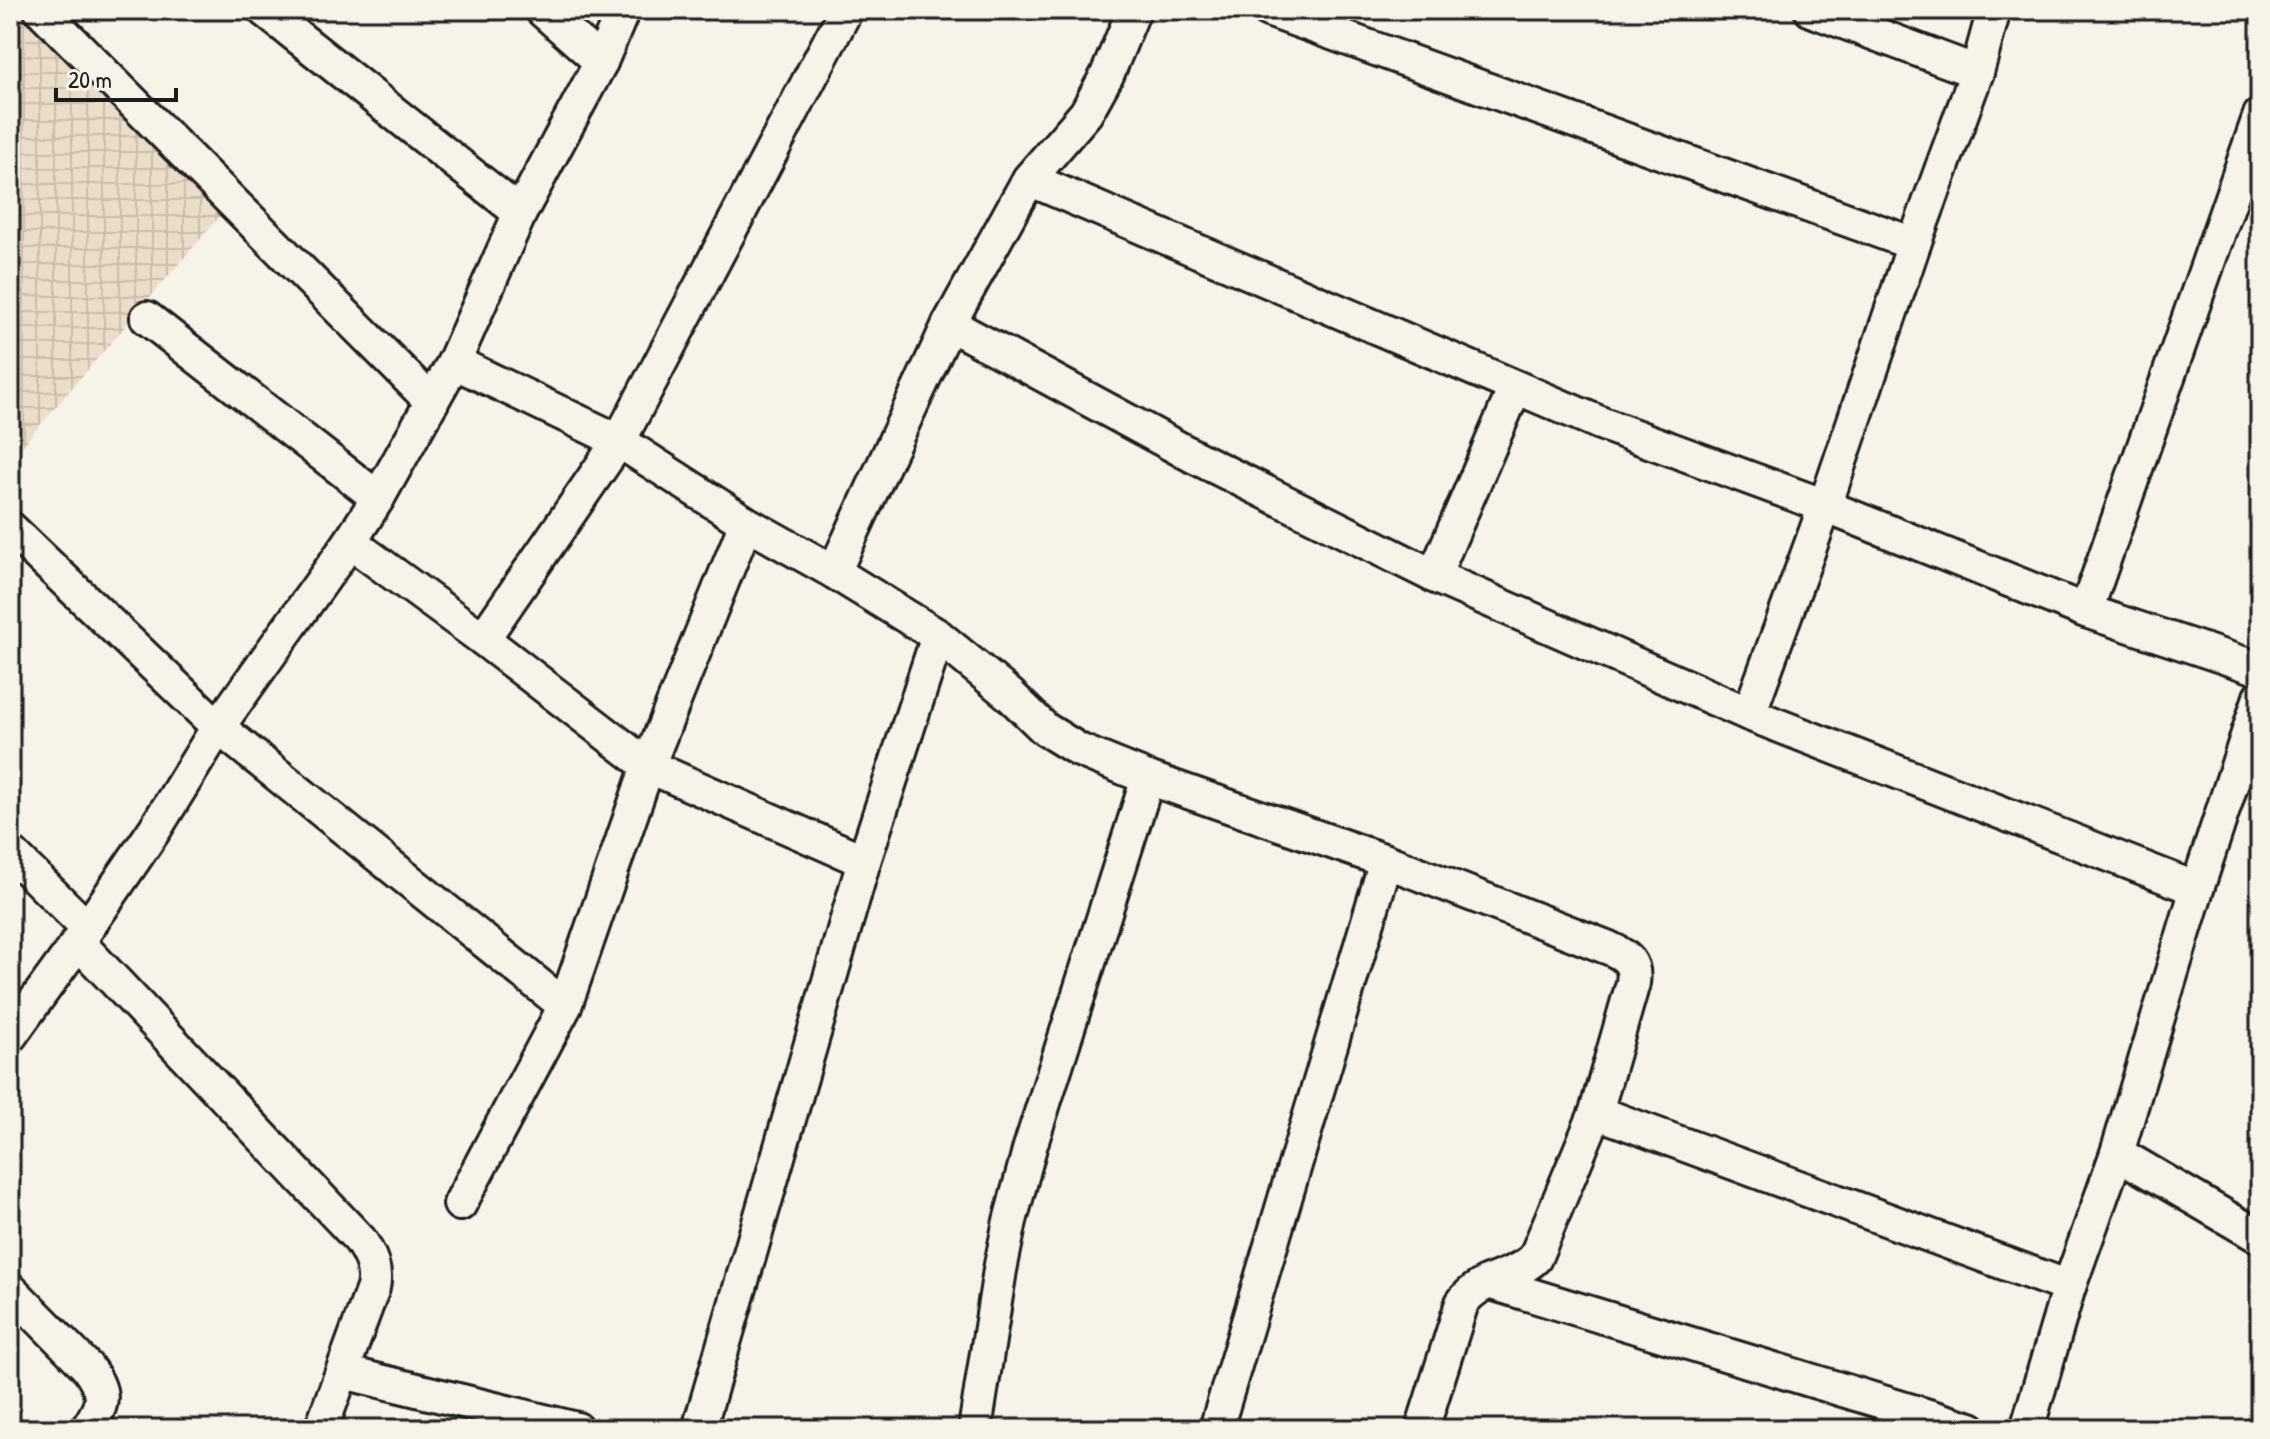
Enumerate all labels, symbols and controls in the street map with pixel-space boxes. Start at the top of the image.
scale bar [56,52,176,102]
text: 20 m [68,63,112,95]

